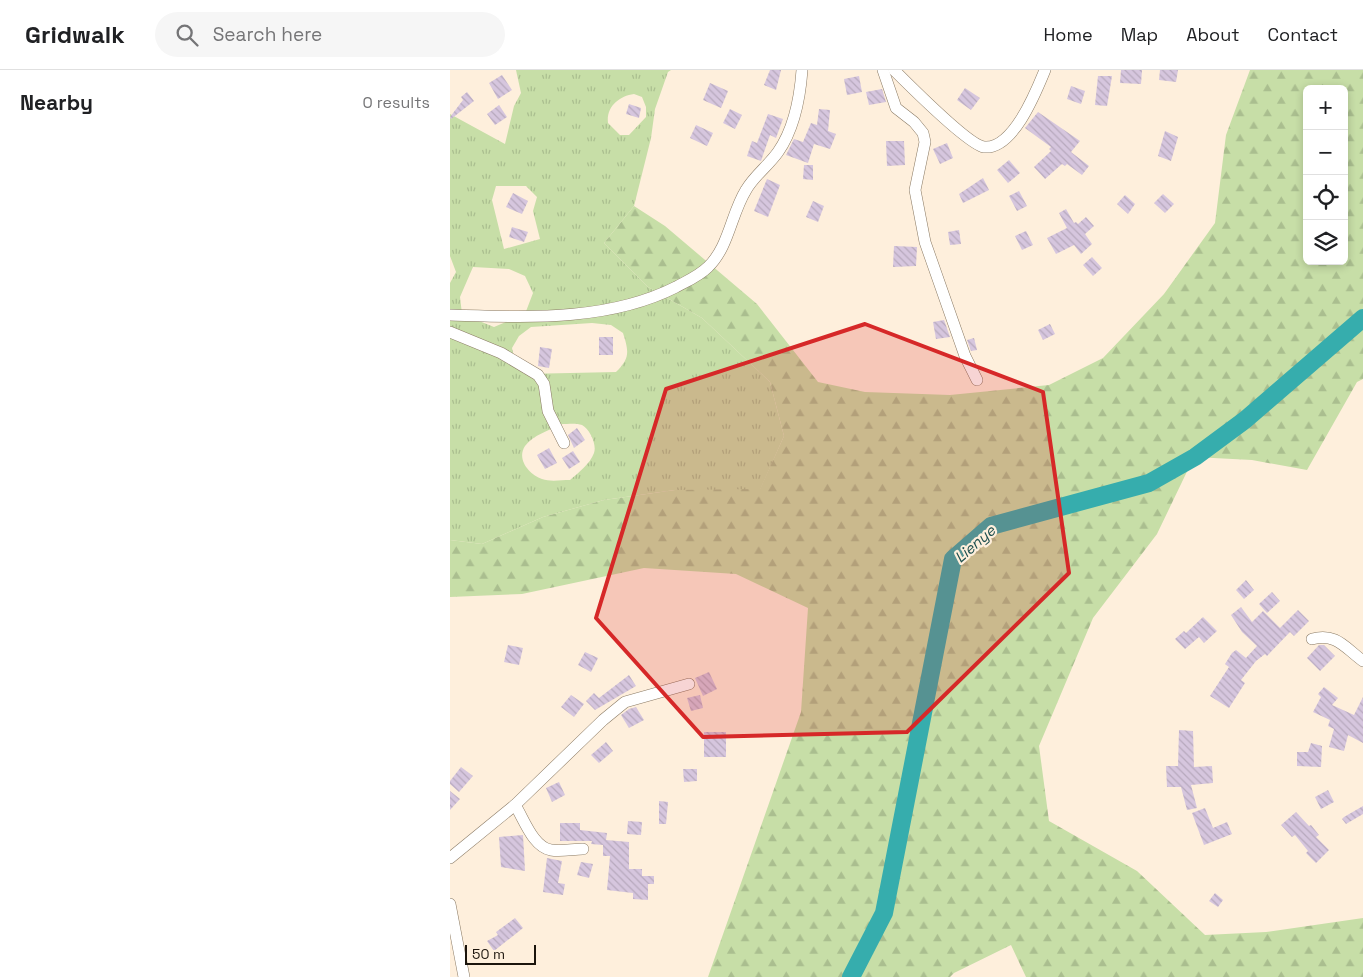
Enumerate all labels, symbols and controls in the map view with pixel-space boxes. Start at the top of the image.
search box [155,12,505,57]
text: Gridwalk [25,19,125,50]
icon: search [173,21,201,49]
text: Search here [213,22,322,47]
text: Home [1044,23,1093,46]
text: Map [1121,23,1158,46]
text: About [1186,23,1240,46]
text: Contact [1268,23,1338,46]
map controls [1303,85,1348,265]
button: + [1303,85,1348,130]
text: Nearby [20,89,93,116]
text: 0 results [362,92,430,113]
button: − [1303,130,1348,175]
button: locate [1303,175,1348,220]
button: layers [1303,220,1348,265]
water label: Lienye [950,520,1000,567]
scale bar [465,942,536,965]
text: 50 m [472,945,505,963]

